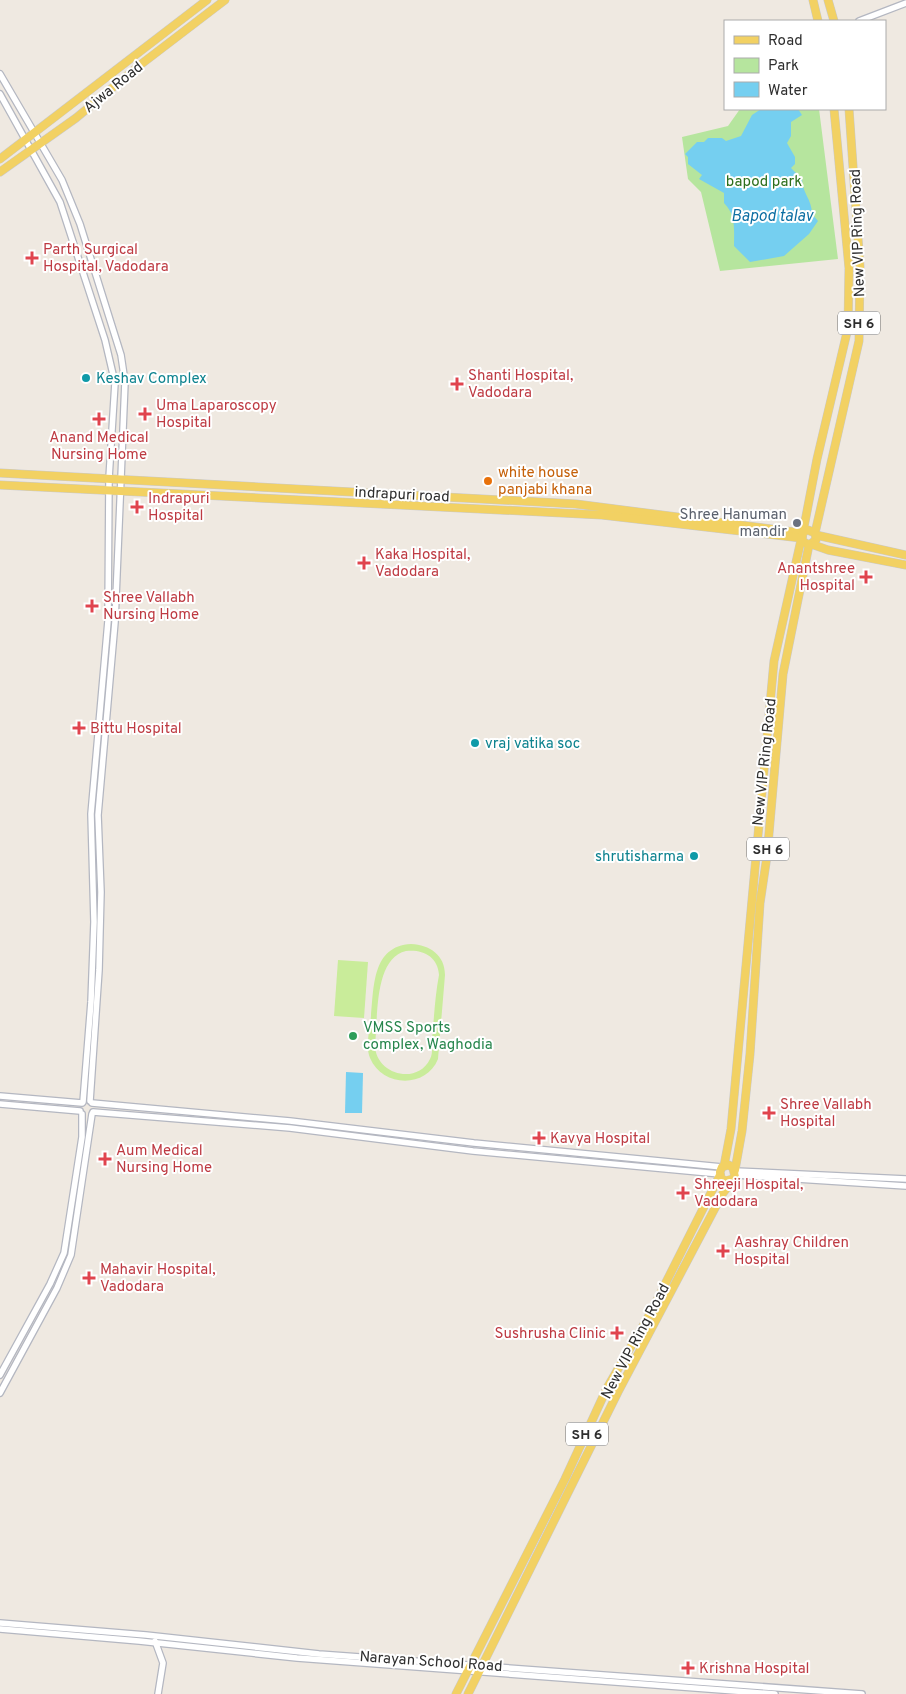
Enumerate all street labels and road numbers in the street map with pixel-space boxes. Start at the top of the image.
street label: Ajwa Road [80,58,148,118]
street label: New VIP Ring Road [847,169,870,297]
road number: SH 6 [838,312,880,334]
street label: indrapuri road [354,484,450,507]
street label: New VIP Ring Road [749,697,782,827]
road number: SH 6 [747,838,789,861]
street label: New VIP Ring Road [598,1281,675,1403]
road number: SH 6 [566,1422,608,1446]
street label: Narayan School Road [359,1648,503,1677]

